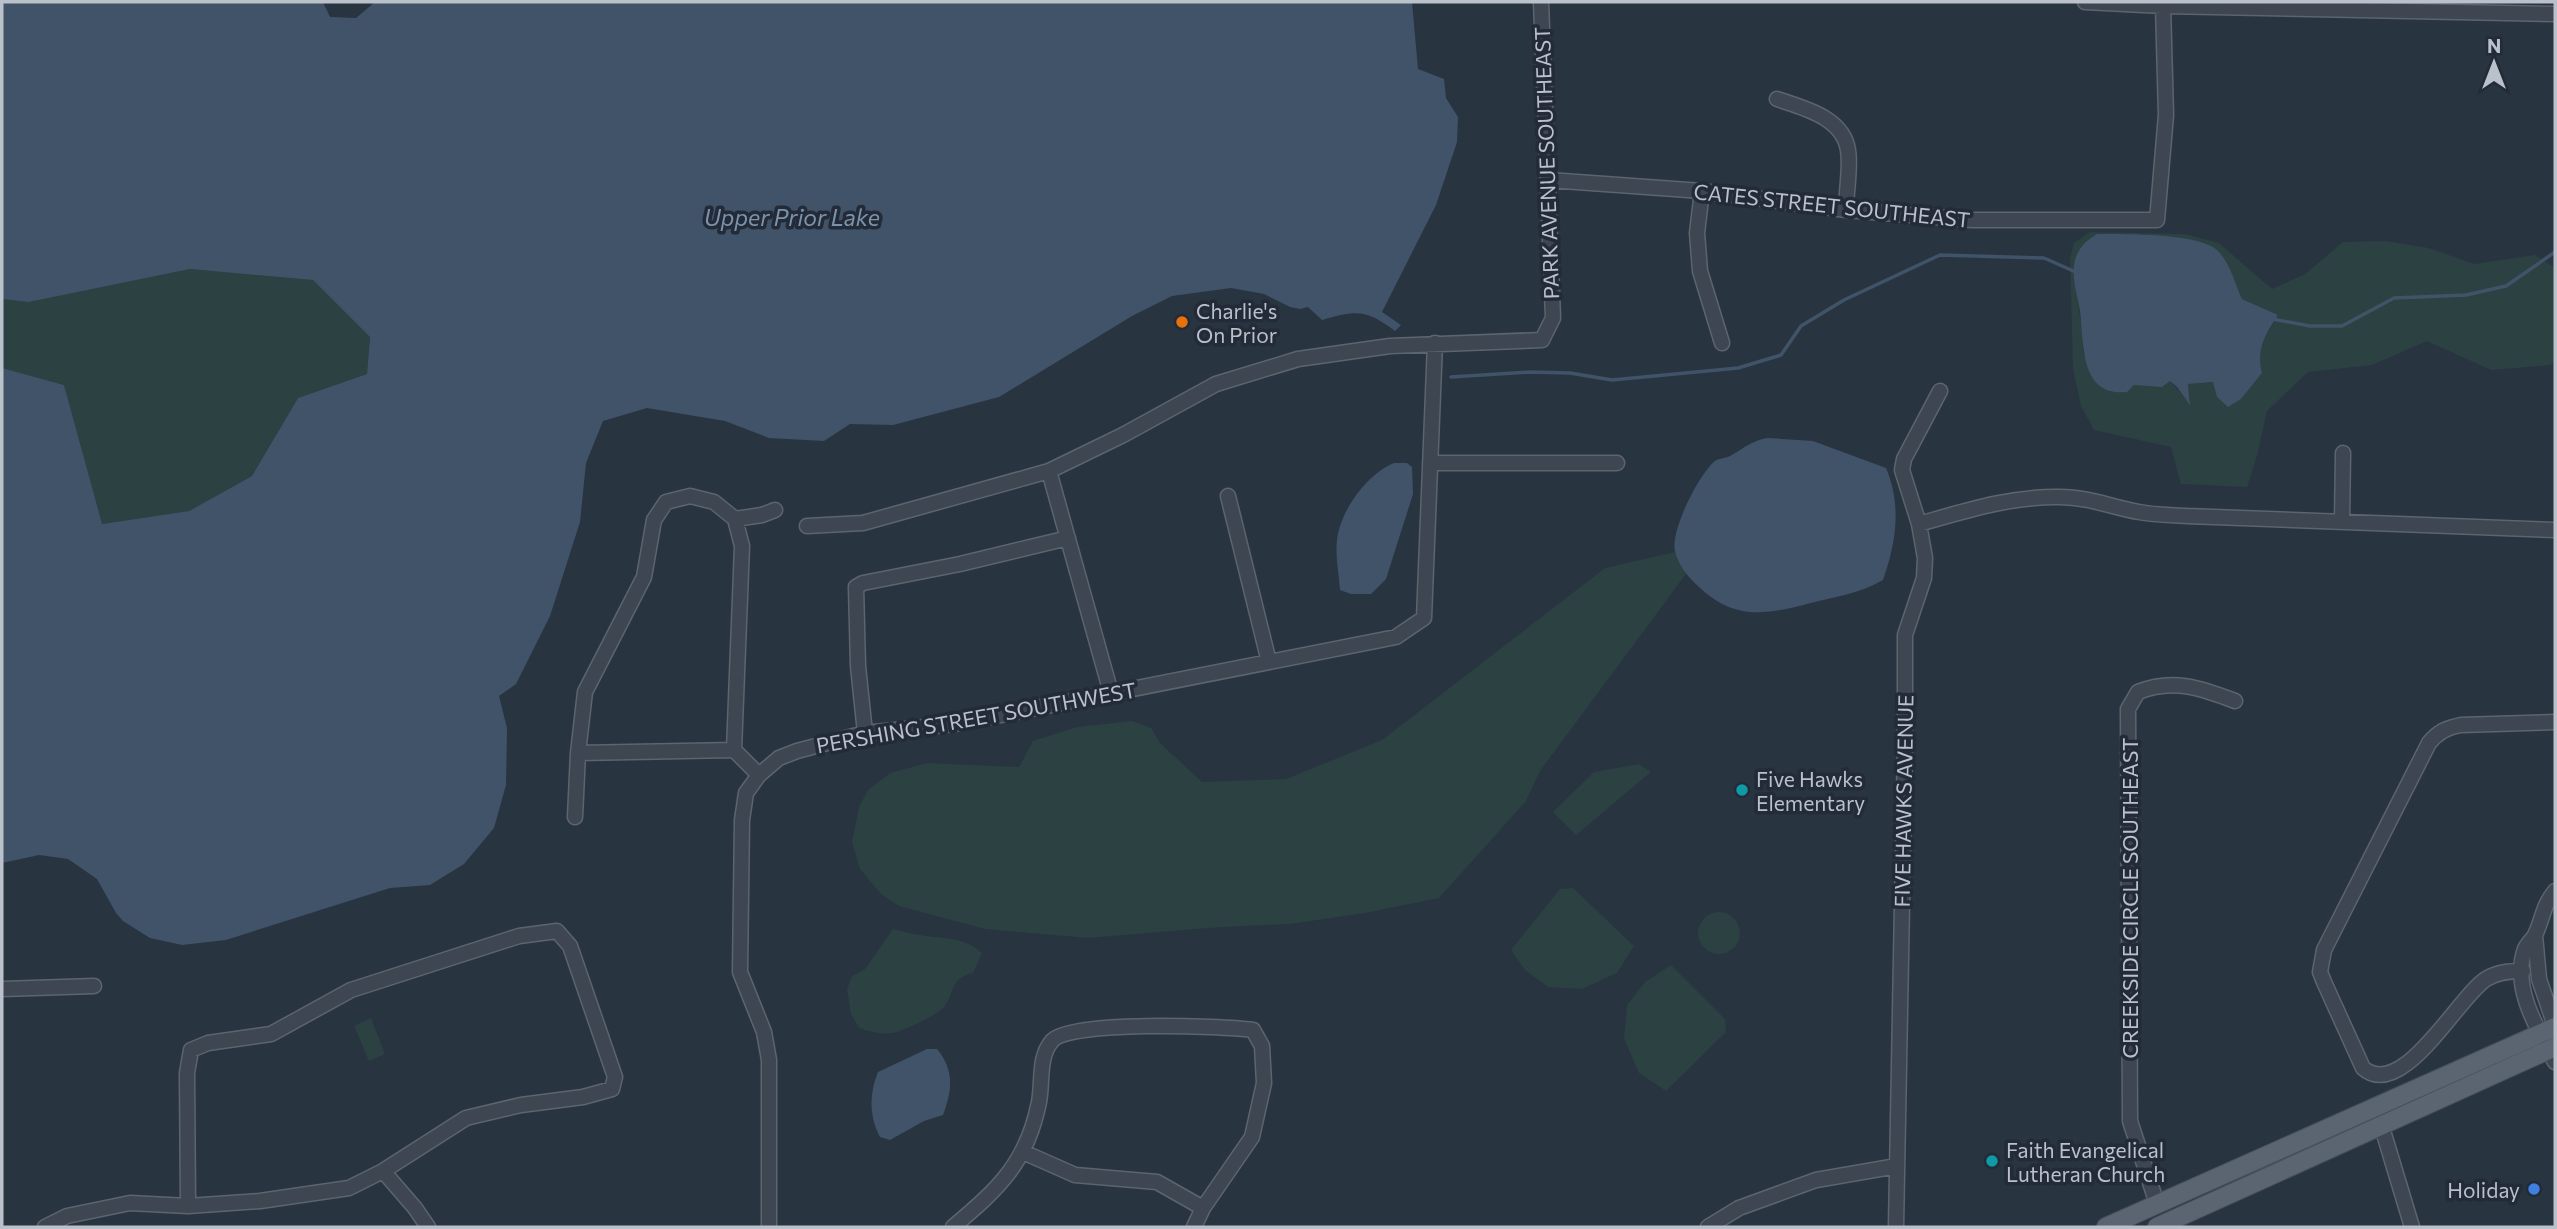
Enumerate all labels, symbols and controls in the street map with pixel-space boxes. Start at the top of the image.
street label: PARK AVENUE SOUTHEAST [1529,26,1563,300]
north arrow [2459,28,2529,98]
text: N [2487,34,2501,57]
street label: CATES STREET SOUTHEAST [1693,178,1971,232]
water label: Upper Prior Lake [704,203,880,231]
place label: Charlie's On Prior [1196,298,1277,347]
marker: Charlie's On Prior [1174,314,1190,330]
street label: PERSHING STREET SOUTHWEST [814,677,1138,757]
street label: FIVE HAWKS AVENUE [1889,694,1917,908]
street label: CREEKSIDE CIRCLE SOUTHEAST [2117,738,2142,1058]
place label: Five Hawks Elementary [1756,766,1865,815]
marker: Five Hawks Elementary [1734,782,1750,798]
place label: Faith Evangelical Lutheran Church [2006,1137,2165,1186]
marker: Faith Evangelical Lutheran Church [1984,1153,2000,1169]
place label: Holiday [2447,1177,2520,1202]
marker: Holiday [2526,1181,2542,1197]

